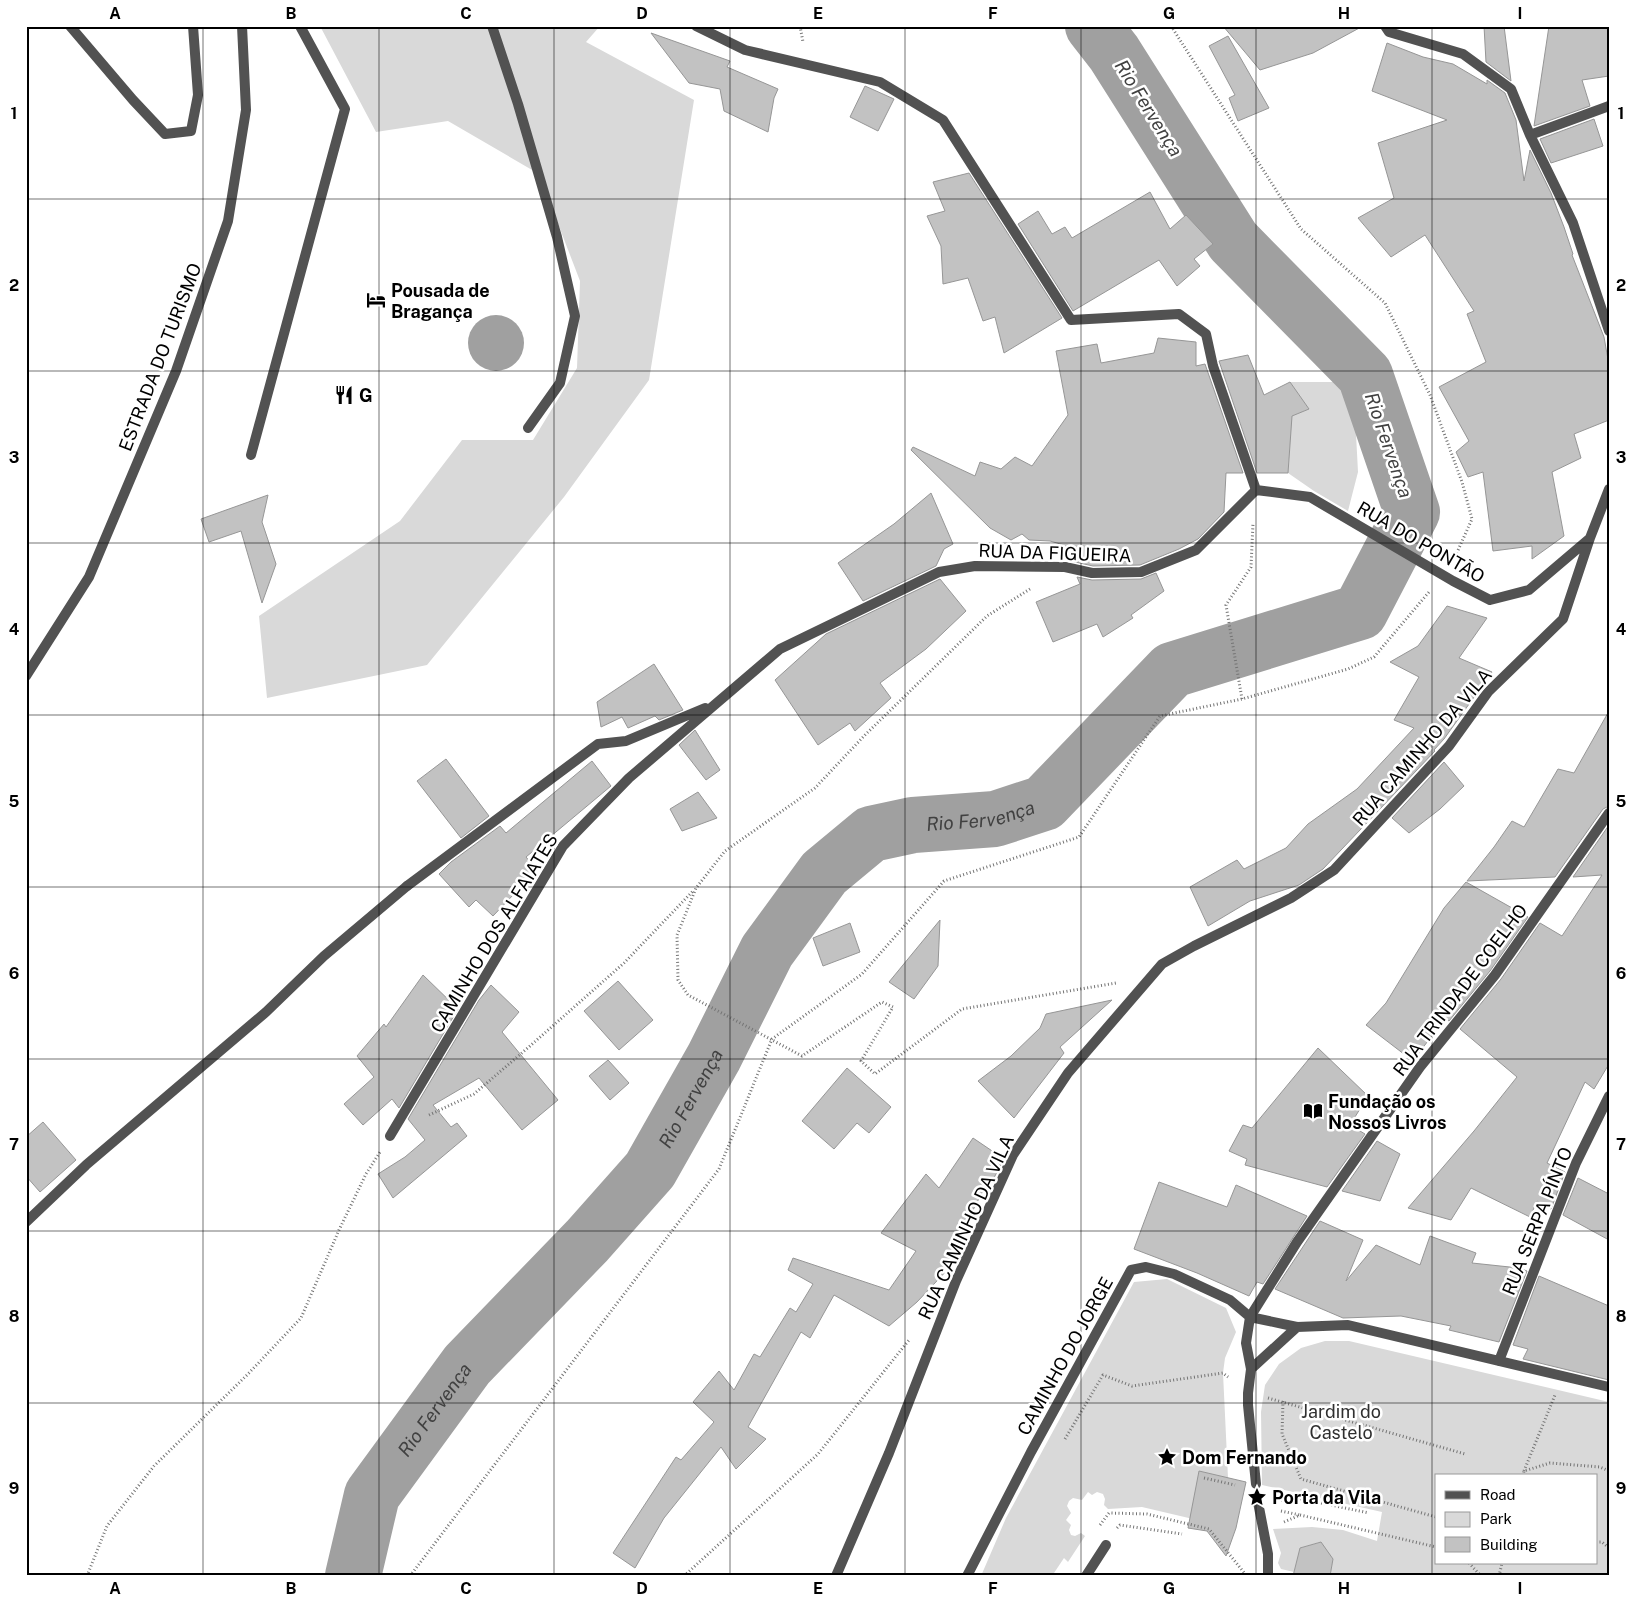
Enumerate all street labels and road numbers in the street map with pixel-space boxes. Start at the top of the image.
street label: ESTRADA DO TURISMO [114,260,206,454]
street label: RUA DO PONTÃO [1353,496,1489,587]
street label: RUA DA FIGUEIRA [978,540,1132,566]
street label: RUA CAMINHO DA VILA [1348,664,1496,830]
street label: CAMINHO DOS ALFAIATES [426,830,562,1036]
street label: RUA TRINDADE COELHO [1389,900,1531,1080]
street label: RUA CAMINHO DA VILA [914,1131,1018,1323]
street label: RUA SERPA PÍNTO [1497,1143,1576,1298]
street label: CAMINHO DO JORGE [1013,1273,1117,1439]

